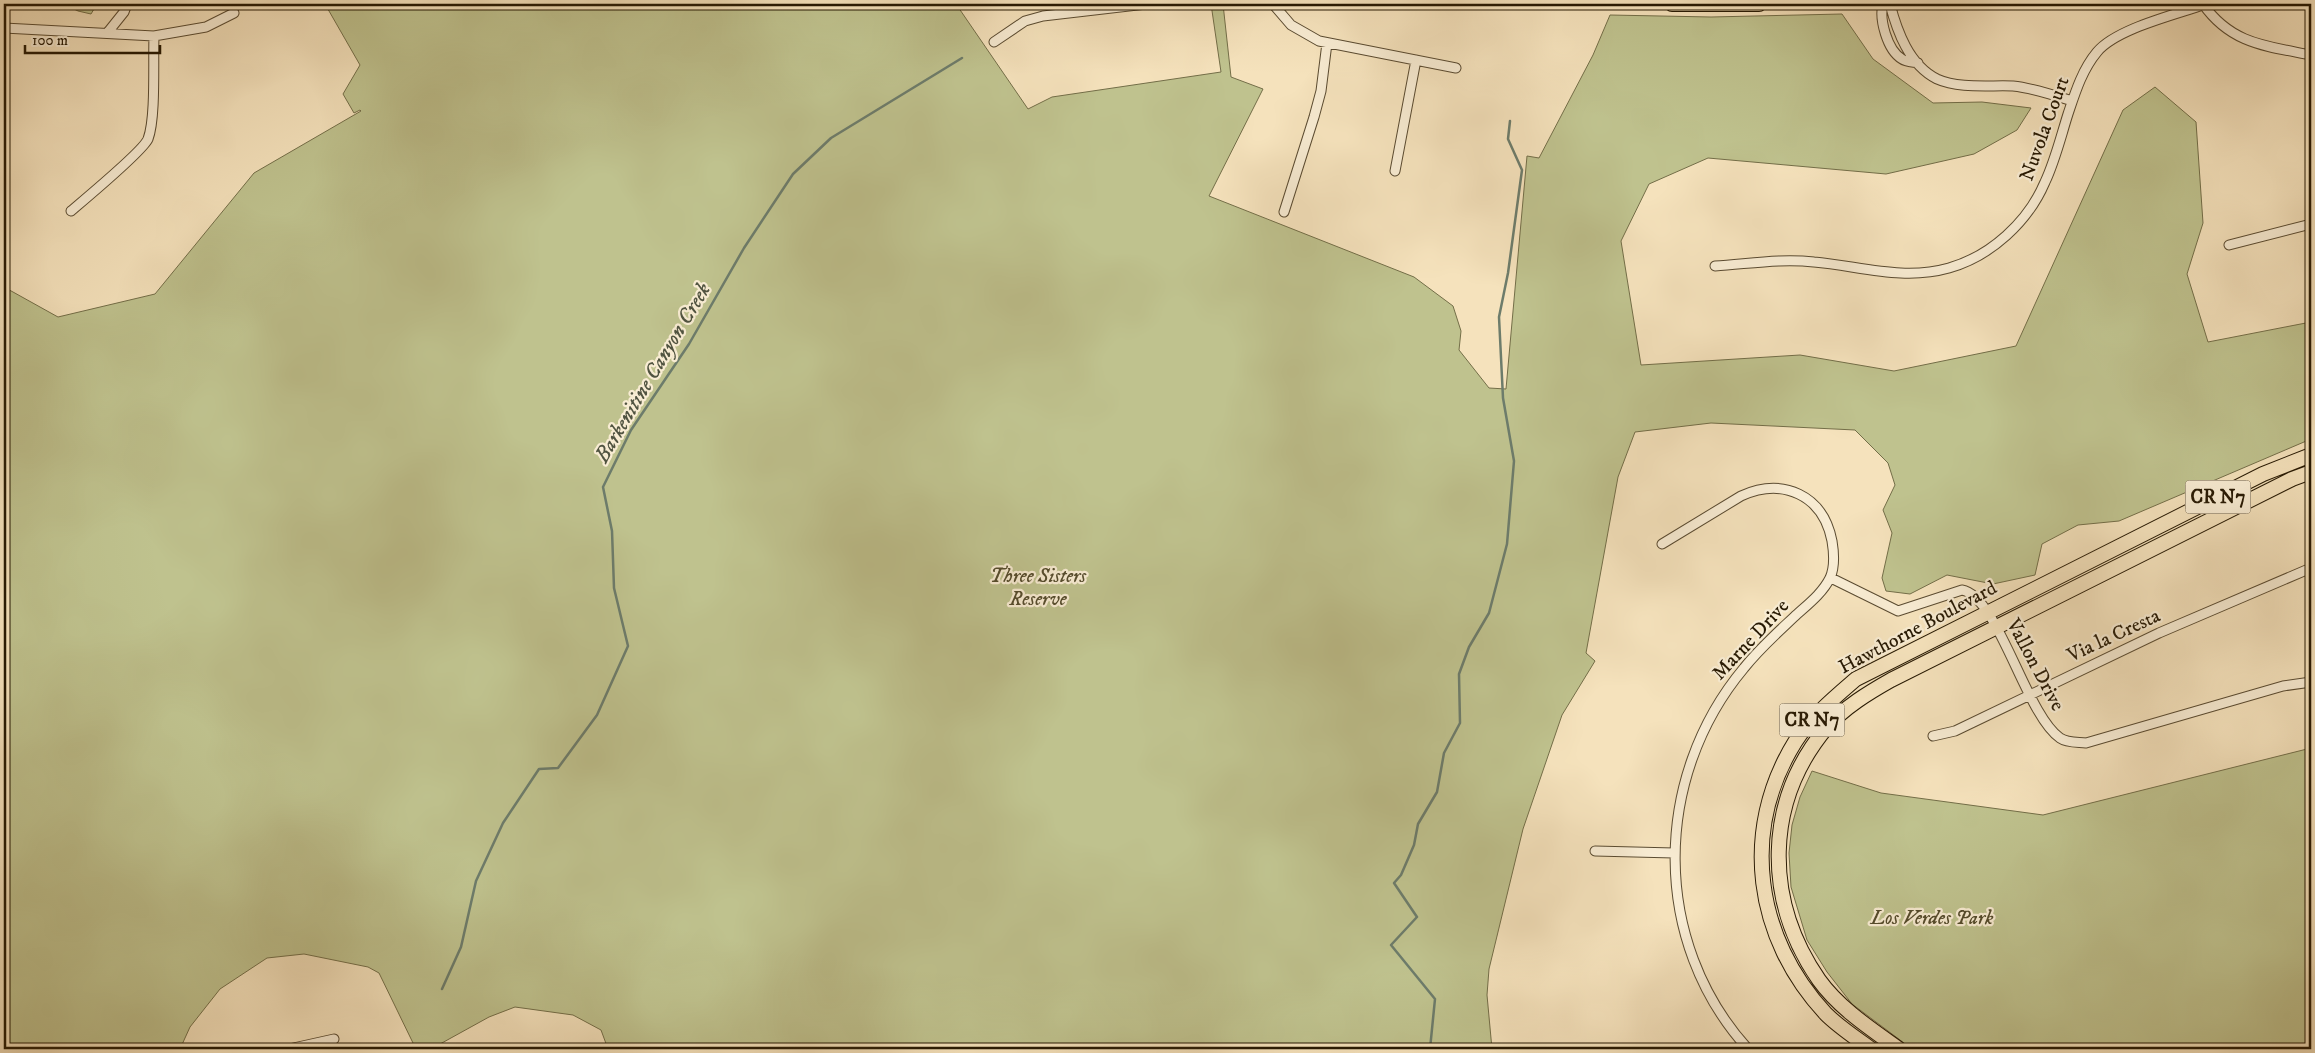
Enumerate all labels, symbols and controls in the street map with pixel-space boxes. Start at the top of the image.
scale bar [25,22,160,54]
text: 100 m [32,31,68,50]
street label: Nuvola Court [2015,73,2075,185]
water label: Barkenitine Canyon Creek [589,278,717,468]
road number: CR N7 [2186,481,2250,514]
park label: Three Sisters Reserve [990,564,1087,612]
street label: Hawthorne Boulevard [1835,576,2001,680]
street label: Marne Drive [1707,594,1795,686]
street label: Via la Cresta [2063,603,2165,669]
street label: Vallon Drive [2000,614,2070,715]
road number: CR N7 [1780,704,1844,736]
park label: Los Verdes Park [1870,906,1994,931]

